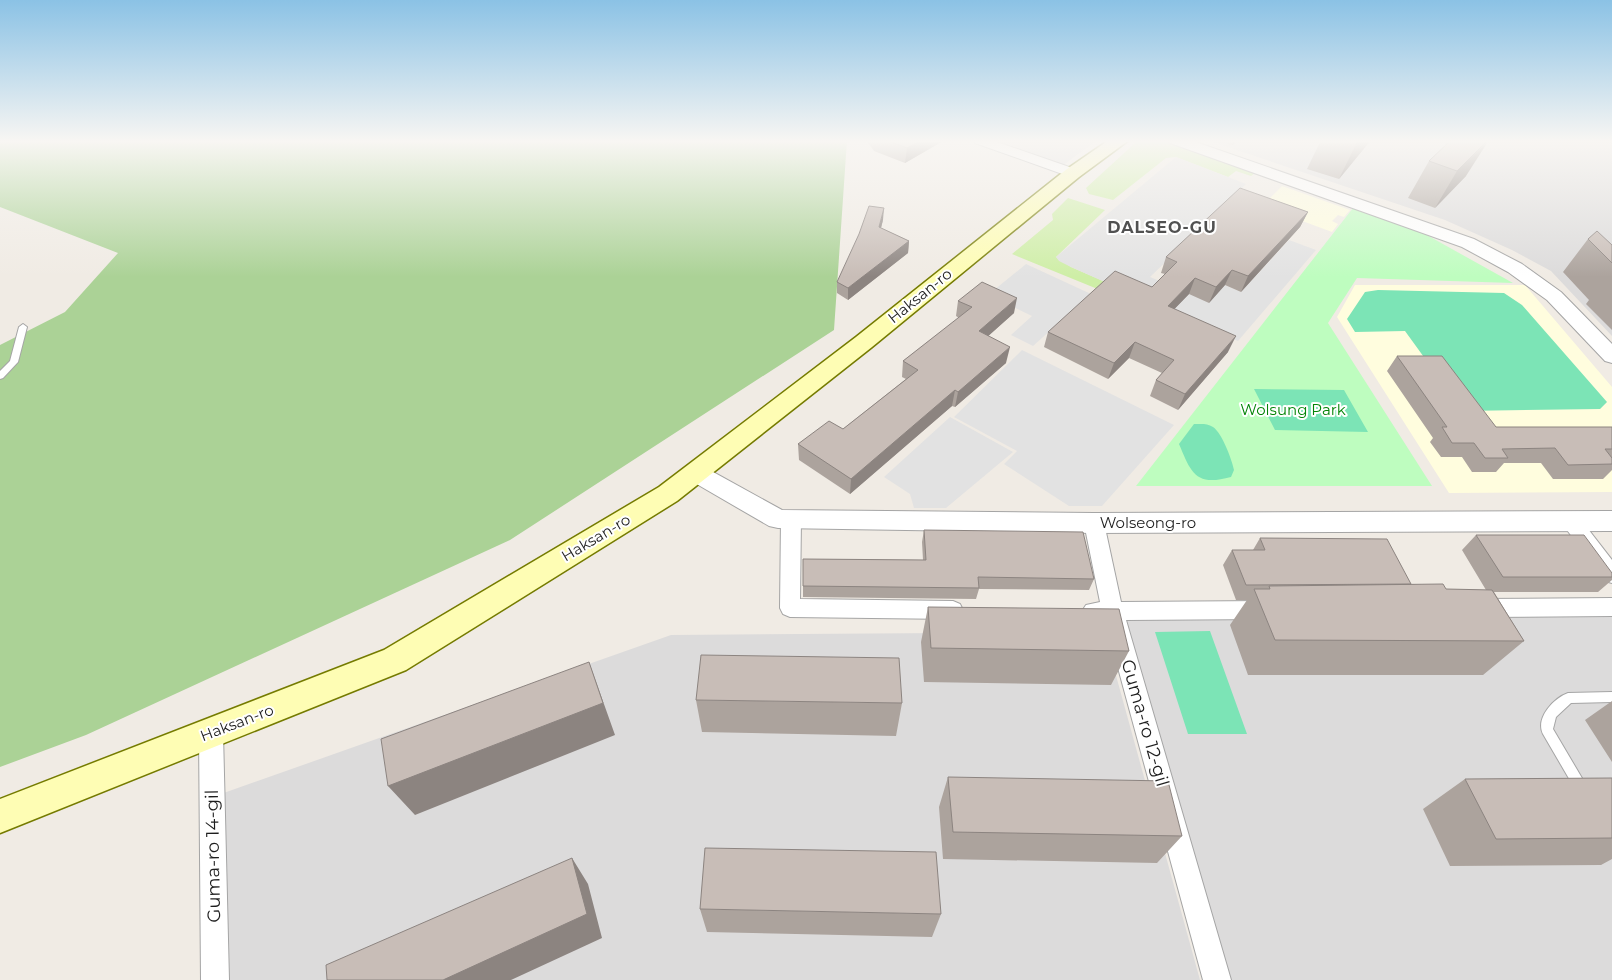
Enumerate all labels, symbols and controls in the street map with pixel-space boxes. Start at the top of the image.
district label: DALSEO-GU [1107,218,1217,237]
street label: Haksan-ro [884,264,956,327]
park label: Wolsung Park [1240,400,1346,419]
street label: Haksan-ro [558,510,634,566]
street label: Wolseong-ro [1100,513,1196,532]
street label: Guma-ro 12-gil [1116,657,1174,789]
street label: Haksan-ro [197,700,276,745]
street label: Guma-ro 14-gil [201,789,225,923]

